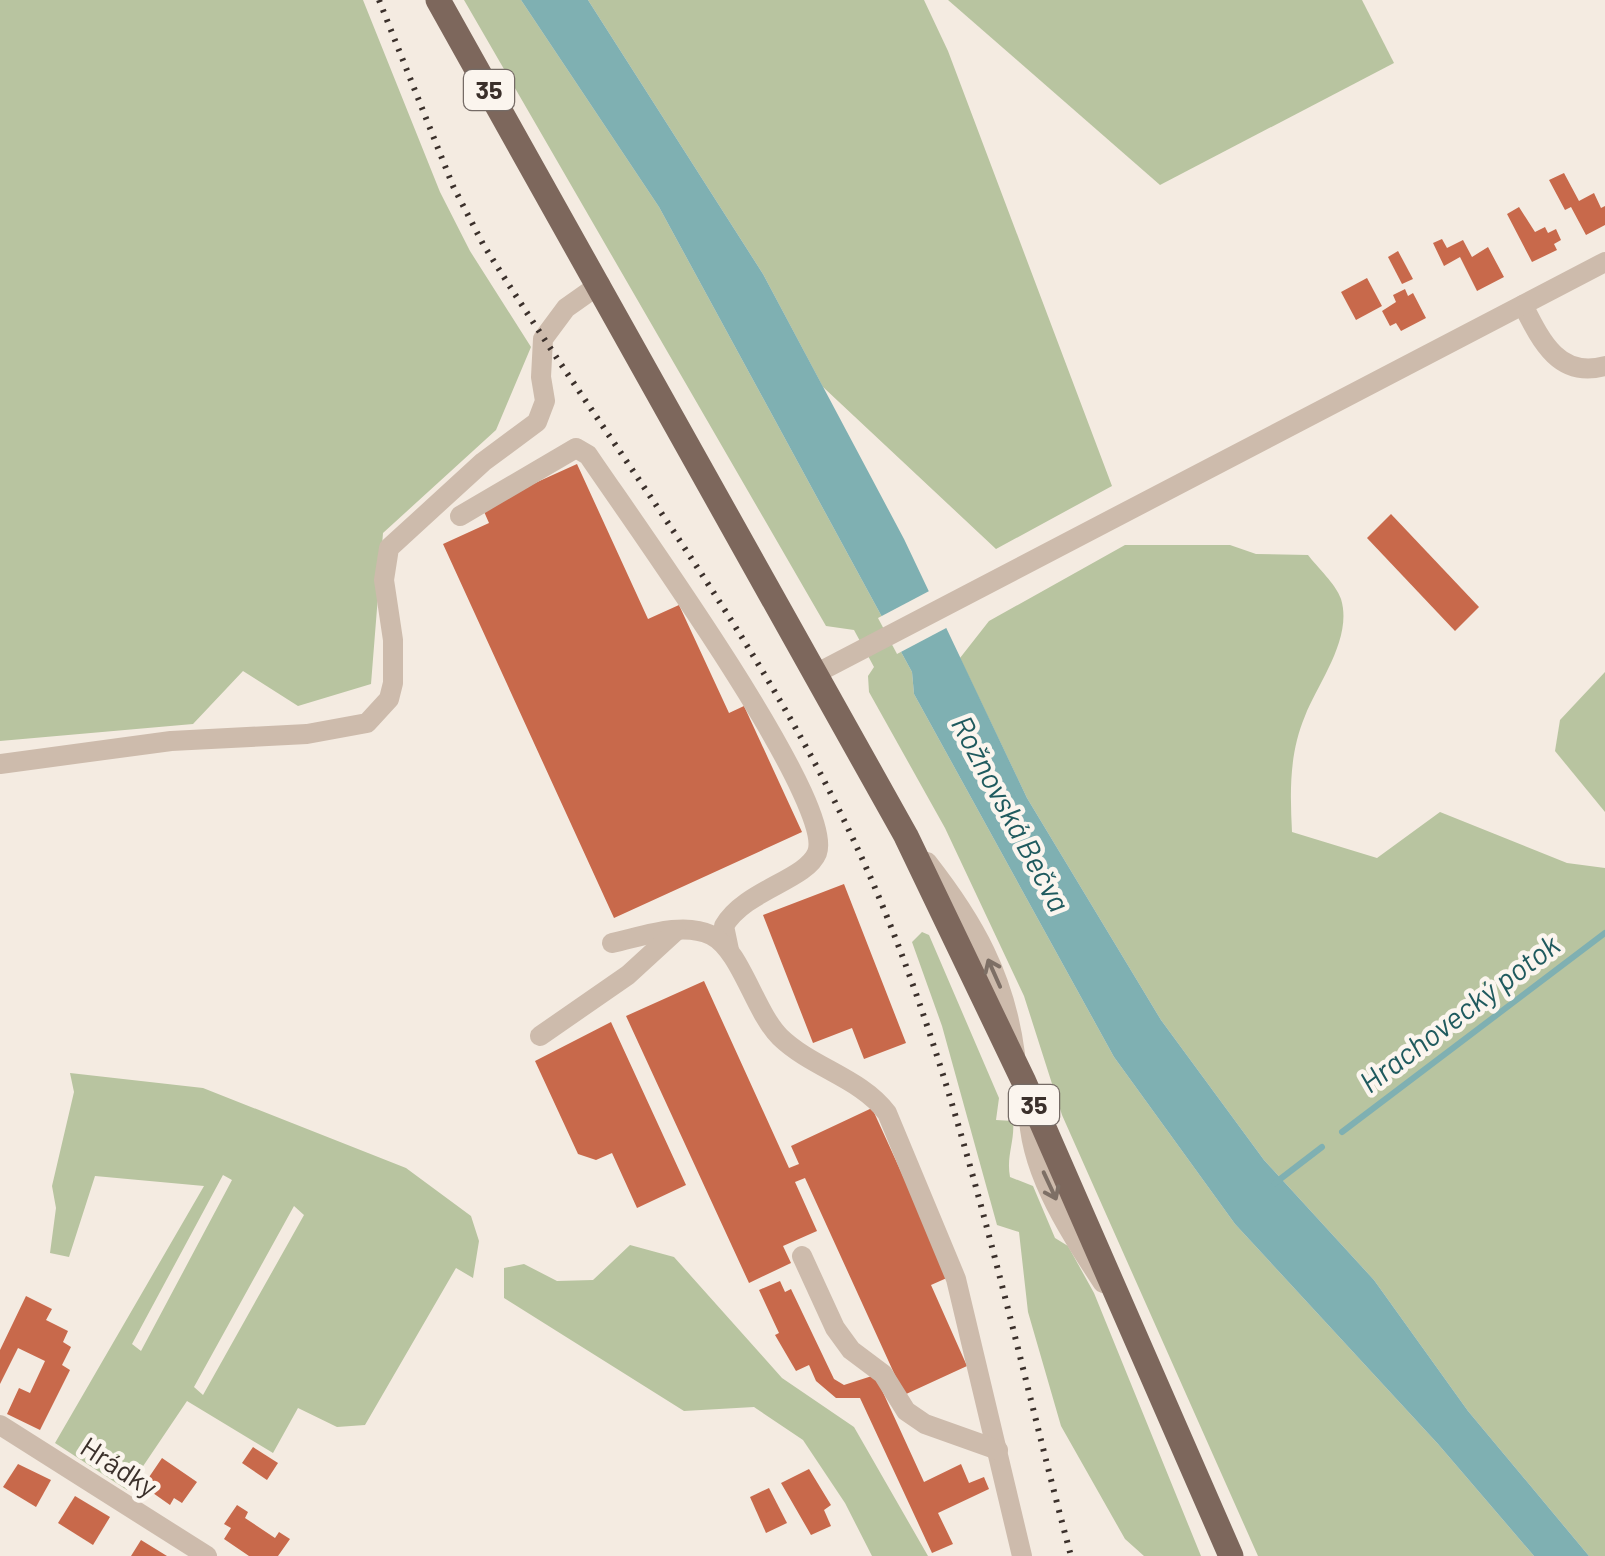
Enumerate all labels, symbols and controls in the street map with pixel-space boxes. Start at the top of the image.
road number: 35 [464,70,514,110]
water label: Rožnovská Bečva [945,709,1079,917]
water label: Hrachovecký potok [1352,925,1566,1099]
one-way arrow [984,958,1002,988]
road number: 35 [1009,1085,1059,1125]
one-way arrow [1041,1171,1060,1201]
street label: Hrádky [75,1429,164,1504]

